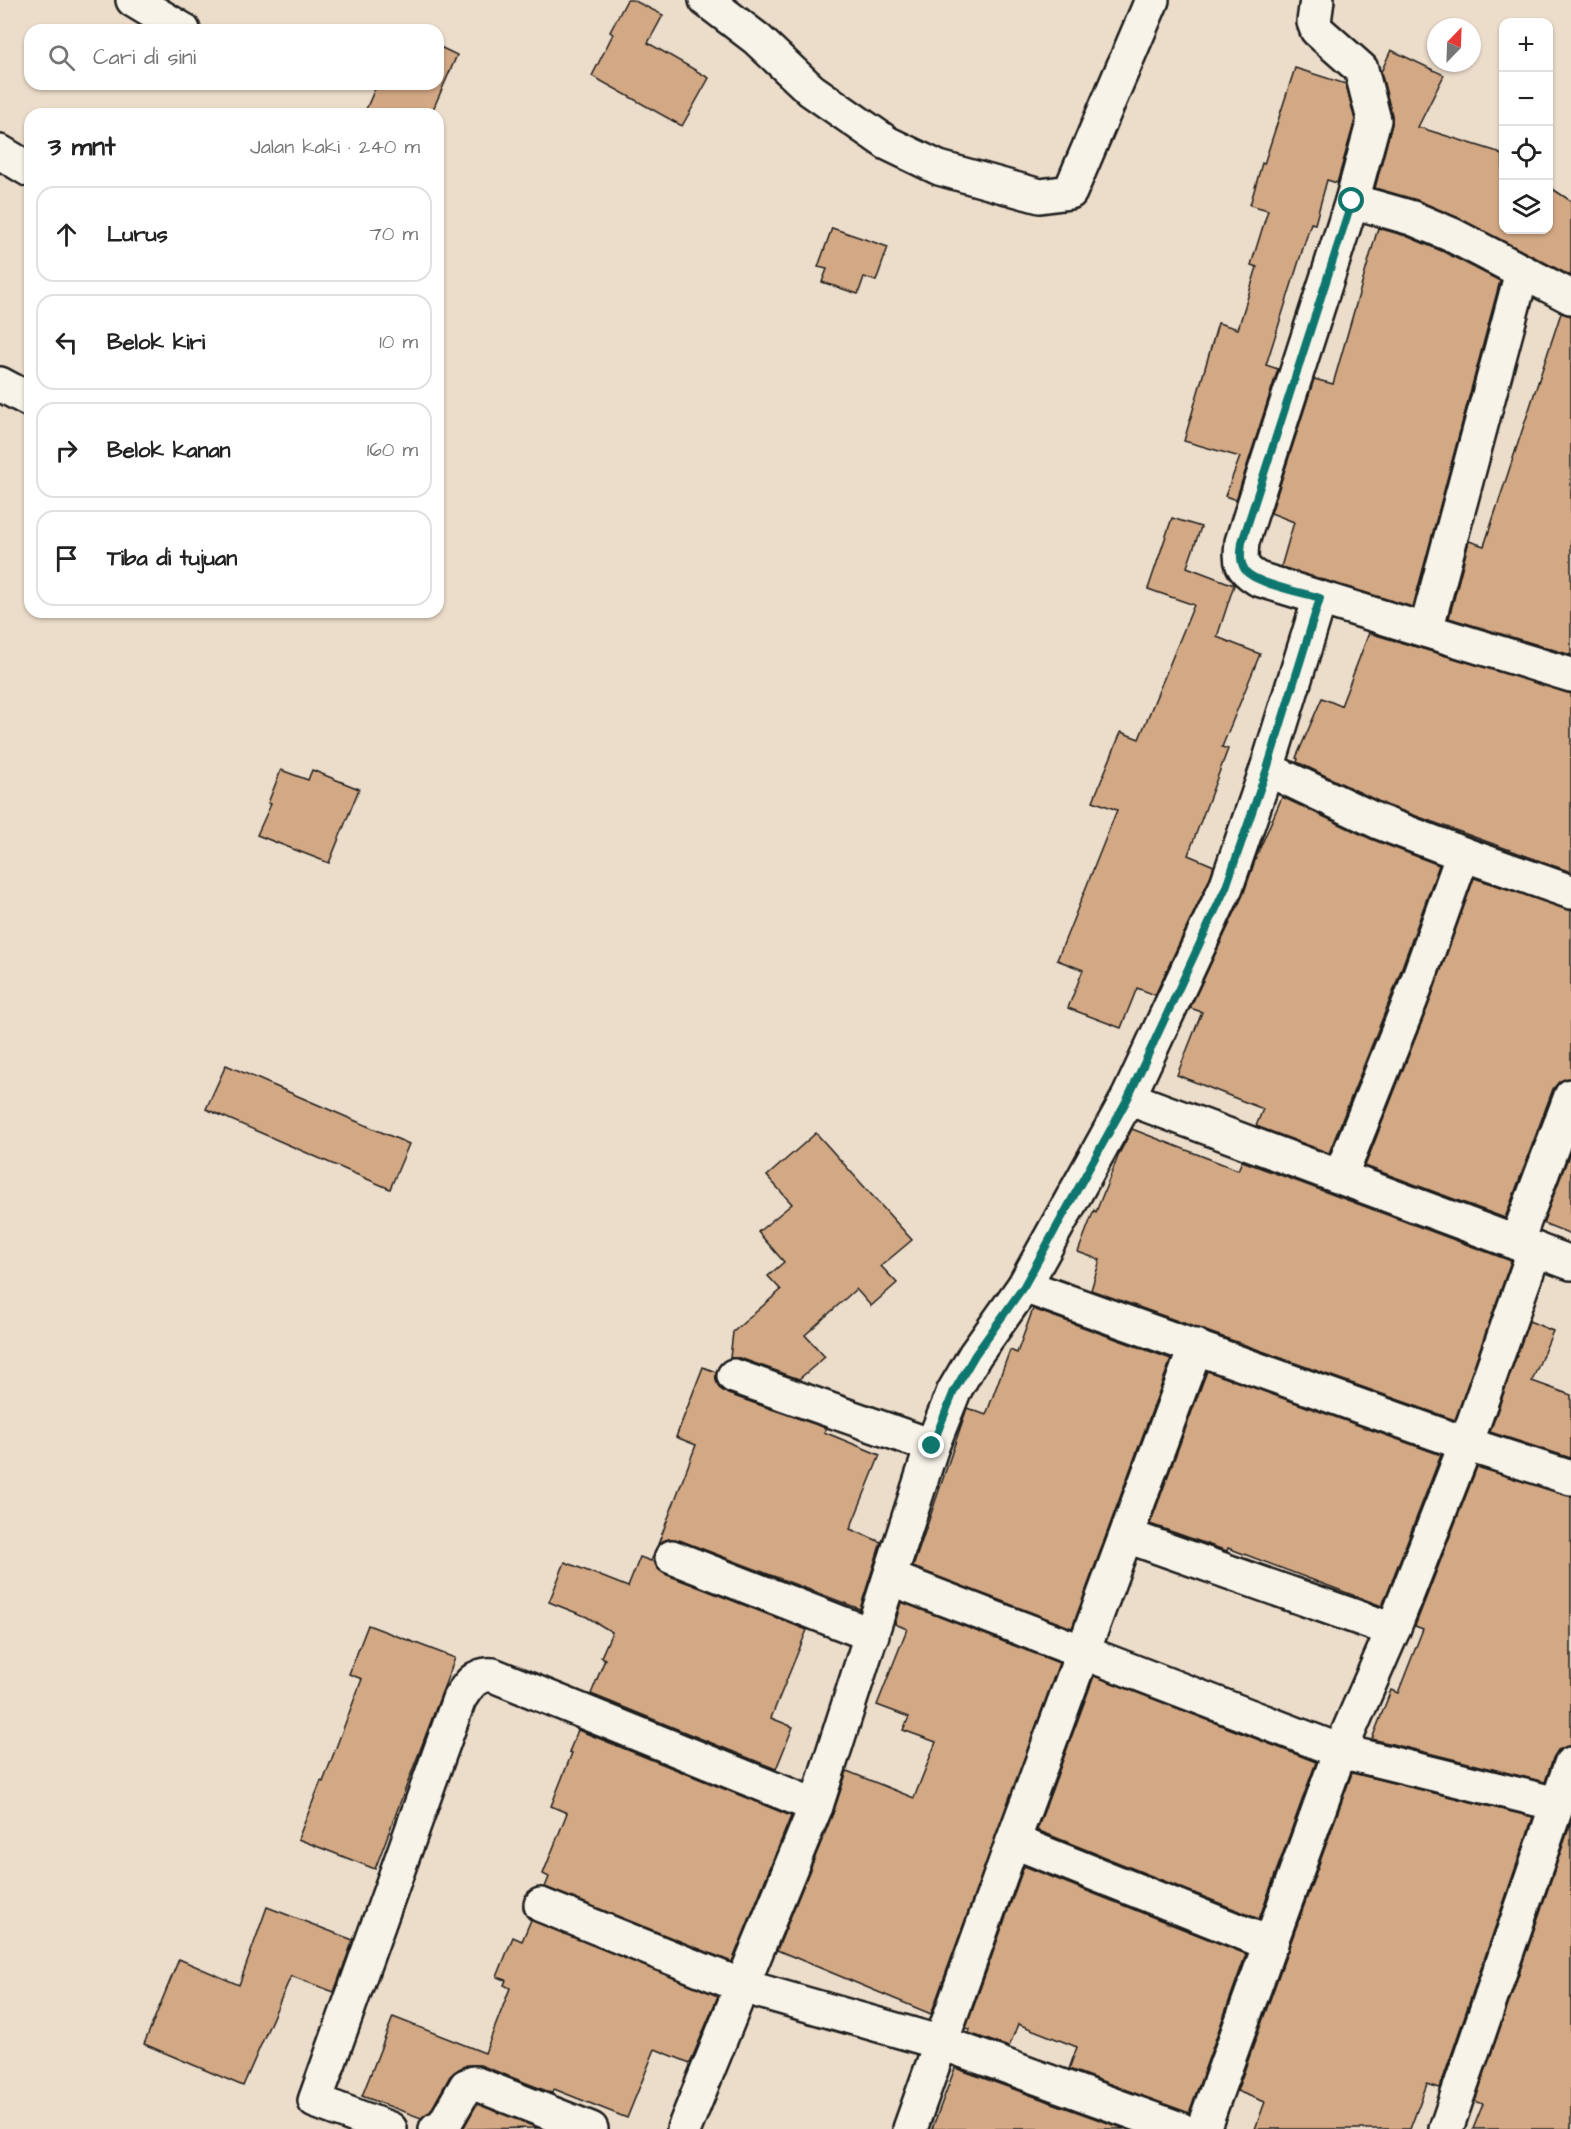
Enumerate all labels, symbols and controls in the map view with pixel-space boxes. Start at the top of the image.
north arrow [1427,18,1481,72]
map controls [1499,18,1553,234]
button: + [1499,18,1553,72]
search box [24,24,444,90]
icon: search [45,41,78,74]
text: Cari di sini [93,42,196,73]
button: − [1499,72,1553,126]
button: locate [1499,126,1553,180]
text: 3 mnt [48,129,115,165]
text: Jalan kaki · 240 m [250,133,420,161]
button: layers [1499,180,1553,234]
route start [1338,187,1364,213]
icon: ahead [50,218,83,251]
text: Lurus [107,219,168,250]
text: 70 m [370,220,418,248]
icon: left [50,326,83,359]
text: Belok kiri [107,327,205,358]
text: 10 m [379,328,418,356]
icon: right [50,434,83,467]
text: Belok kanan [107,435,231,466]
text: 160 m [367,436,418,464]
icon: arrive [50,542,83,575]
text: Tiba di tujuan [107,543,237,574]
route end [918,1432,944,1458]

